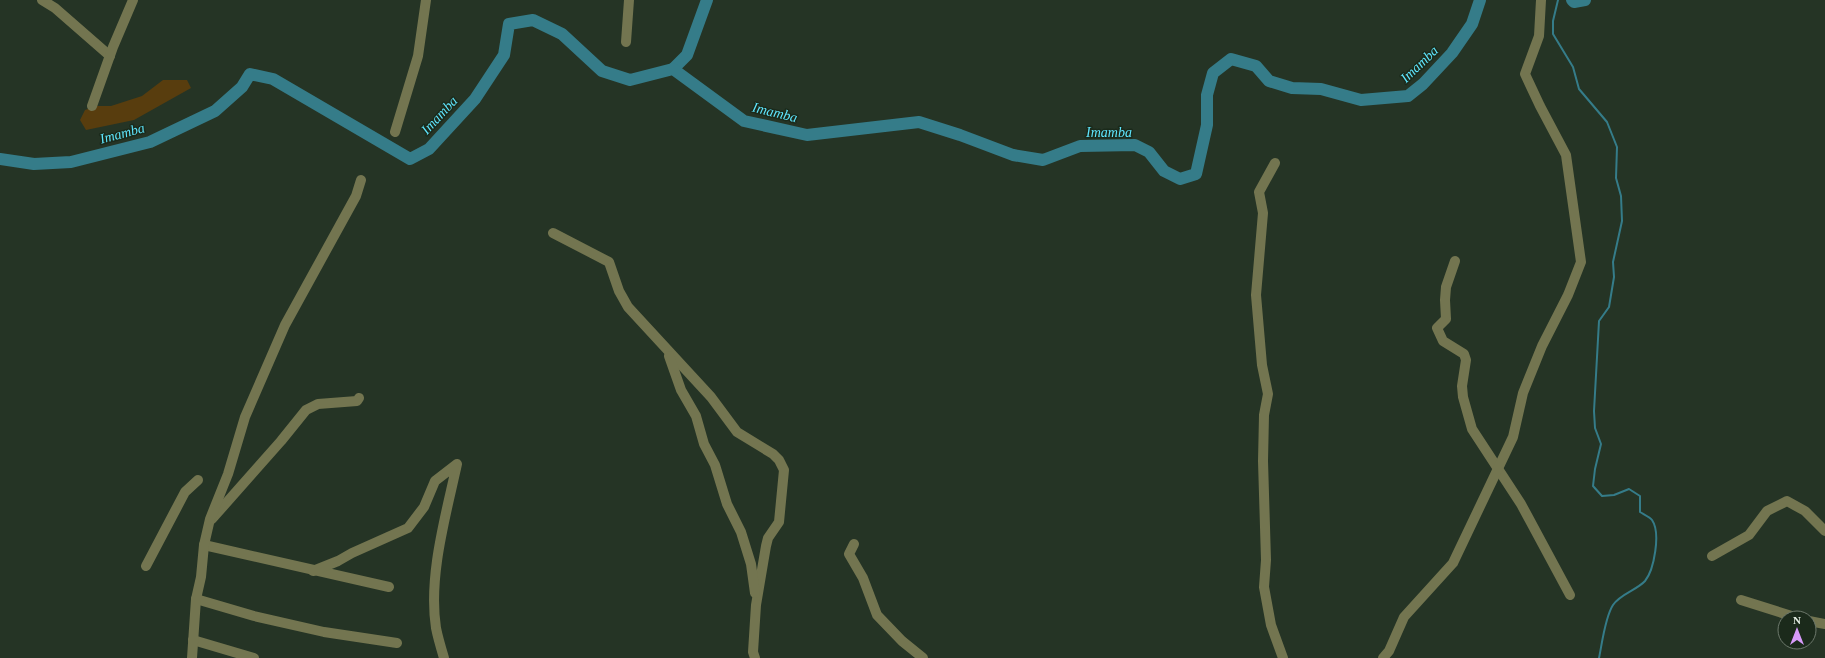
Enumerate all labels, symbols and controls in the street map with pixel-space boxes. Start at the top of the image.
water label: Imamba [1397,43,1441,86]
water label: Imamba [418,93,460,138]
water label: Imamba [750,99,799,125]
water label: Imamba [97,120,146,147]
water label: Imamba [1085,125,1132,140]
north arrow [1777,610,1817,650]
text: N [1793,614,1801,626]

